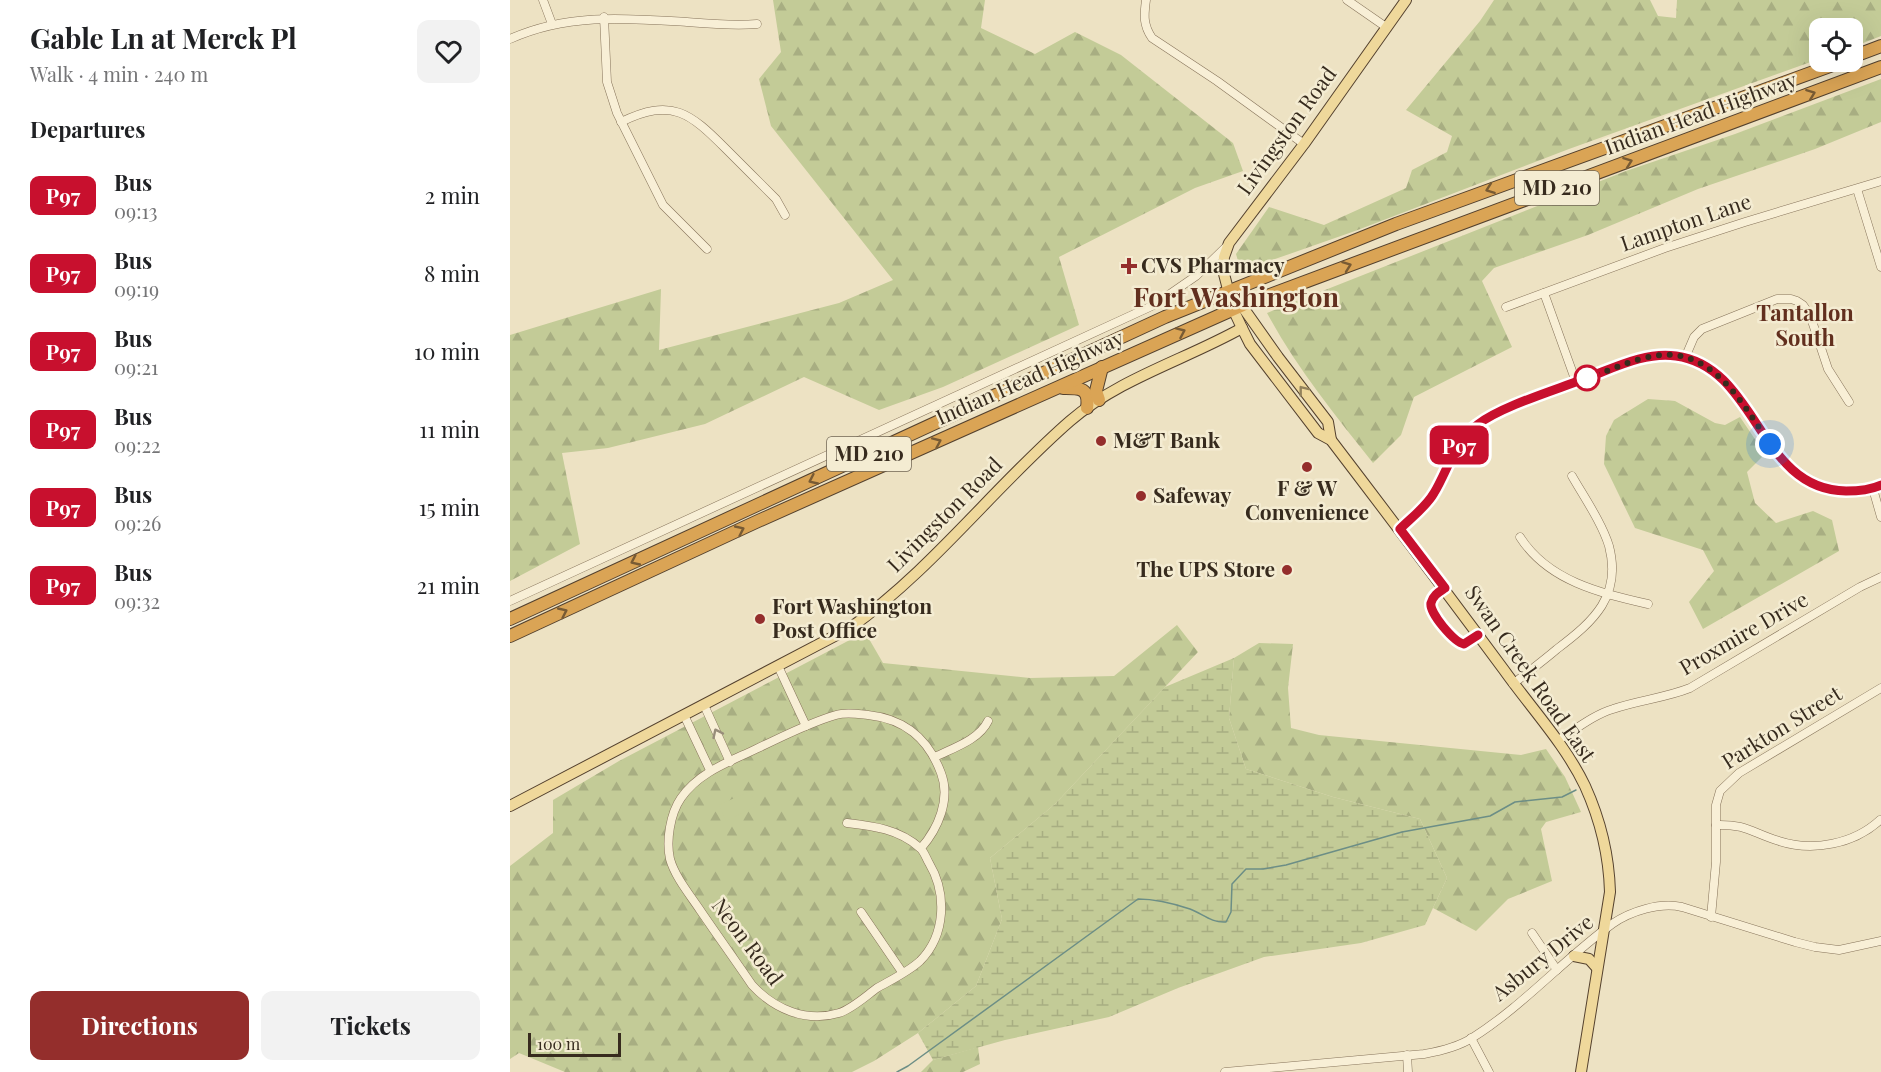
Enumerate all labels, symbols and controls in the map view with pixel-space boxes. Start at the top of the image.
map controls [1809,18,1863,72]
button: locate [1809,18,1863,72]
text: Gable Ln at Merck Pl [30,19,297,56]
button: heart [417,20,480,83]
text: Walk · 4 min · 240 m [30,60,208,87]
street label: Livingston Road [1229,60,1341,200]
street label: Indian Head Highway [1600,64,1801,160]
one-way arrow [1805,88,1816,101]
text: Departures [30,114,145,144]
one-way arrow [1622,156,1633,169]
text: Bus [114,167,152,197]
road number: MD 210 [1515,171,1599,205]
text: 2 min [425,180,480,210]
text: P97 [46,181,80,209]
one-way arrow [1485,182,1496,194]
street label: Lampton Lane [1616,186,1754,257]
text: 09:13 [114,197,158,224]
text: Bus [114,245,152,275]
place label: CVS Pharmacy [1141,250,1285,278]
text: 8 min [424,258,480,288]
text: P97 [46,259,80,287]
marker: CVS Pharmacy [1122,259,1136,273]
one-way arrow [1341,260,1352,273]
text: 09:19 [114,275,159,302]
district label: Fort Washington [1133,278,1339,314]
district label: Tantallon South [1756,297,1854,352]
street label: Indian Head Highway [931,322,1128,430]
text: Bus [114,323,152,353]
one-way arrow [1175,327,1186,339]
text: 10 min [414,336,480,366]
text: P97 [46,337,80,365]
text: 09:21 [114,353,158,380]
unlabelled marker [1574,365,1600,391]
one-way arrow [1300,386,1311,397]
text: Bus [114,401,152,431]
text: 11 min [419,414,480,444]
text: P97 [46,415,80,443]
place label: M&T Bank [1113,425,1221,453]
line badge: P97 [1424,426,1494,464]
your location [1755,429,1785,459]
text: 09:22 [114,431,161,458]
text: P97 [1442,431,1476,459]
marker: M&T Bank [1094,434,1108,448]
road number: MD 210 [827,437,911,471]
one-way arrow [931,437,942,449]
street label: Livingston Road [880,450,1007,577]
marker: F & W Convenience [1300,460,1314,474]
one-way arrow [808,472,819,484]
place label: F & W Convenience [1245,473,1369,525]
text: Bus [114,479,152,509]
place label: Safeway [1153,480,1232,508]
marker: Safeway [1134,489,1148,503]
text: 15 min [419,492,480,522]
text: P97 [46,493,80,521]
text: 09:26 [114,509,161,536]
one-way arrow [734,525,745,537]
one-way arrow [631,554,642,566]
place label: The UPS Store [1136,554,1275,582]
text: Bus [114,557,152,587]
marker: The UPS Store [1280,563,1294,577]
text: 21 min [417,570,480,600]
text: P97 [46,571,80,599]
street label: Swan Creek Road East [1460,579,1604,767]
street label: Proxmire Drive [1674,584,1812,680]
text: 09:32 [114,587,160,614]
place label: Fort Washington Post Office [772,591,932,643]
one-way arrow [557,607,568,619]
marker: Fort Washington Post Office [753,612,767,626]
street label: Parkton Street [1716,678,1847,774]
one-way arrow [712,729,724,740]
street label: Neon Road [707,892,791,990]
street label: Asbury Drive [1484,907,1598,1007]
button: Directions [30,991,249,1060]
button: Tickets [261,991,480,1060]
scale bar [528,1030,621,1058]
text: 100 m [537,1033,580,1054]

